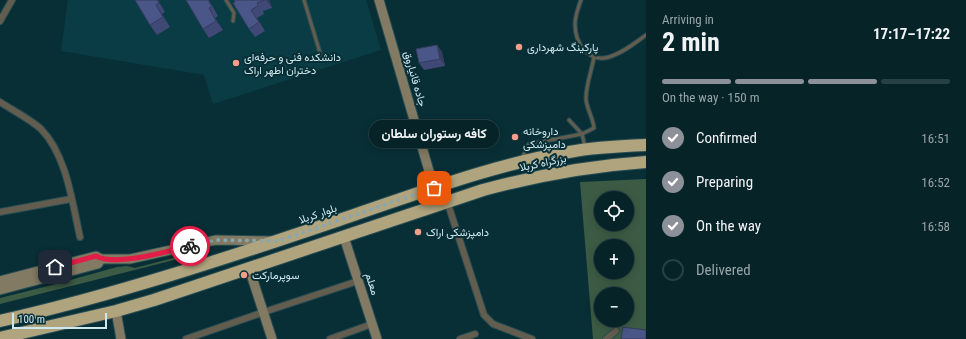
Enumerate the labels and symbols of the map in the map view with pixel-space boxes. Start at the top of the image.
place label: پارکینگ شهرداری [527,41,598,55]
marker: پارکینگ شهرداری [514,42,524,52]
street label: جاده قانیاروق [401,50,429,108]
place label: دانشکده فنی و حرفه‌ای دختران اطهر اراک [244,51,341,77]
marker: دانشکده فنی و حرفه‌ای دختران اطهر اراک [231,58,241,68]
callout: کافه رستوران سلطان [369,120,499,148]
place label: داروخانه دامپزشکی [523,125,566,152]
marker: داروخانه دامپزشکی [510,132,520,142]
street label: بزرگراه کربلا [518,152,568,174]
pin [417,171,451,205]
street label: بلوار کربلا [297,201,339,227]
courier [170,226,210,266]
place label: دامپزشکی اراک [426,226,489,240]
marker: دامپزشکی اراک [413,227,423,237]
pin [38,250,72,284]
place label: سوپرمارکت [252,269,300,283]
marker: سوپرمارکت [239,270,249,280]
street label: معلم [361,271,382,297]
scale bar [12,311,107,330]

